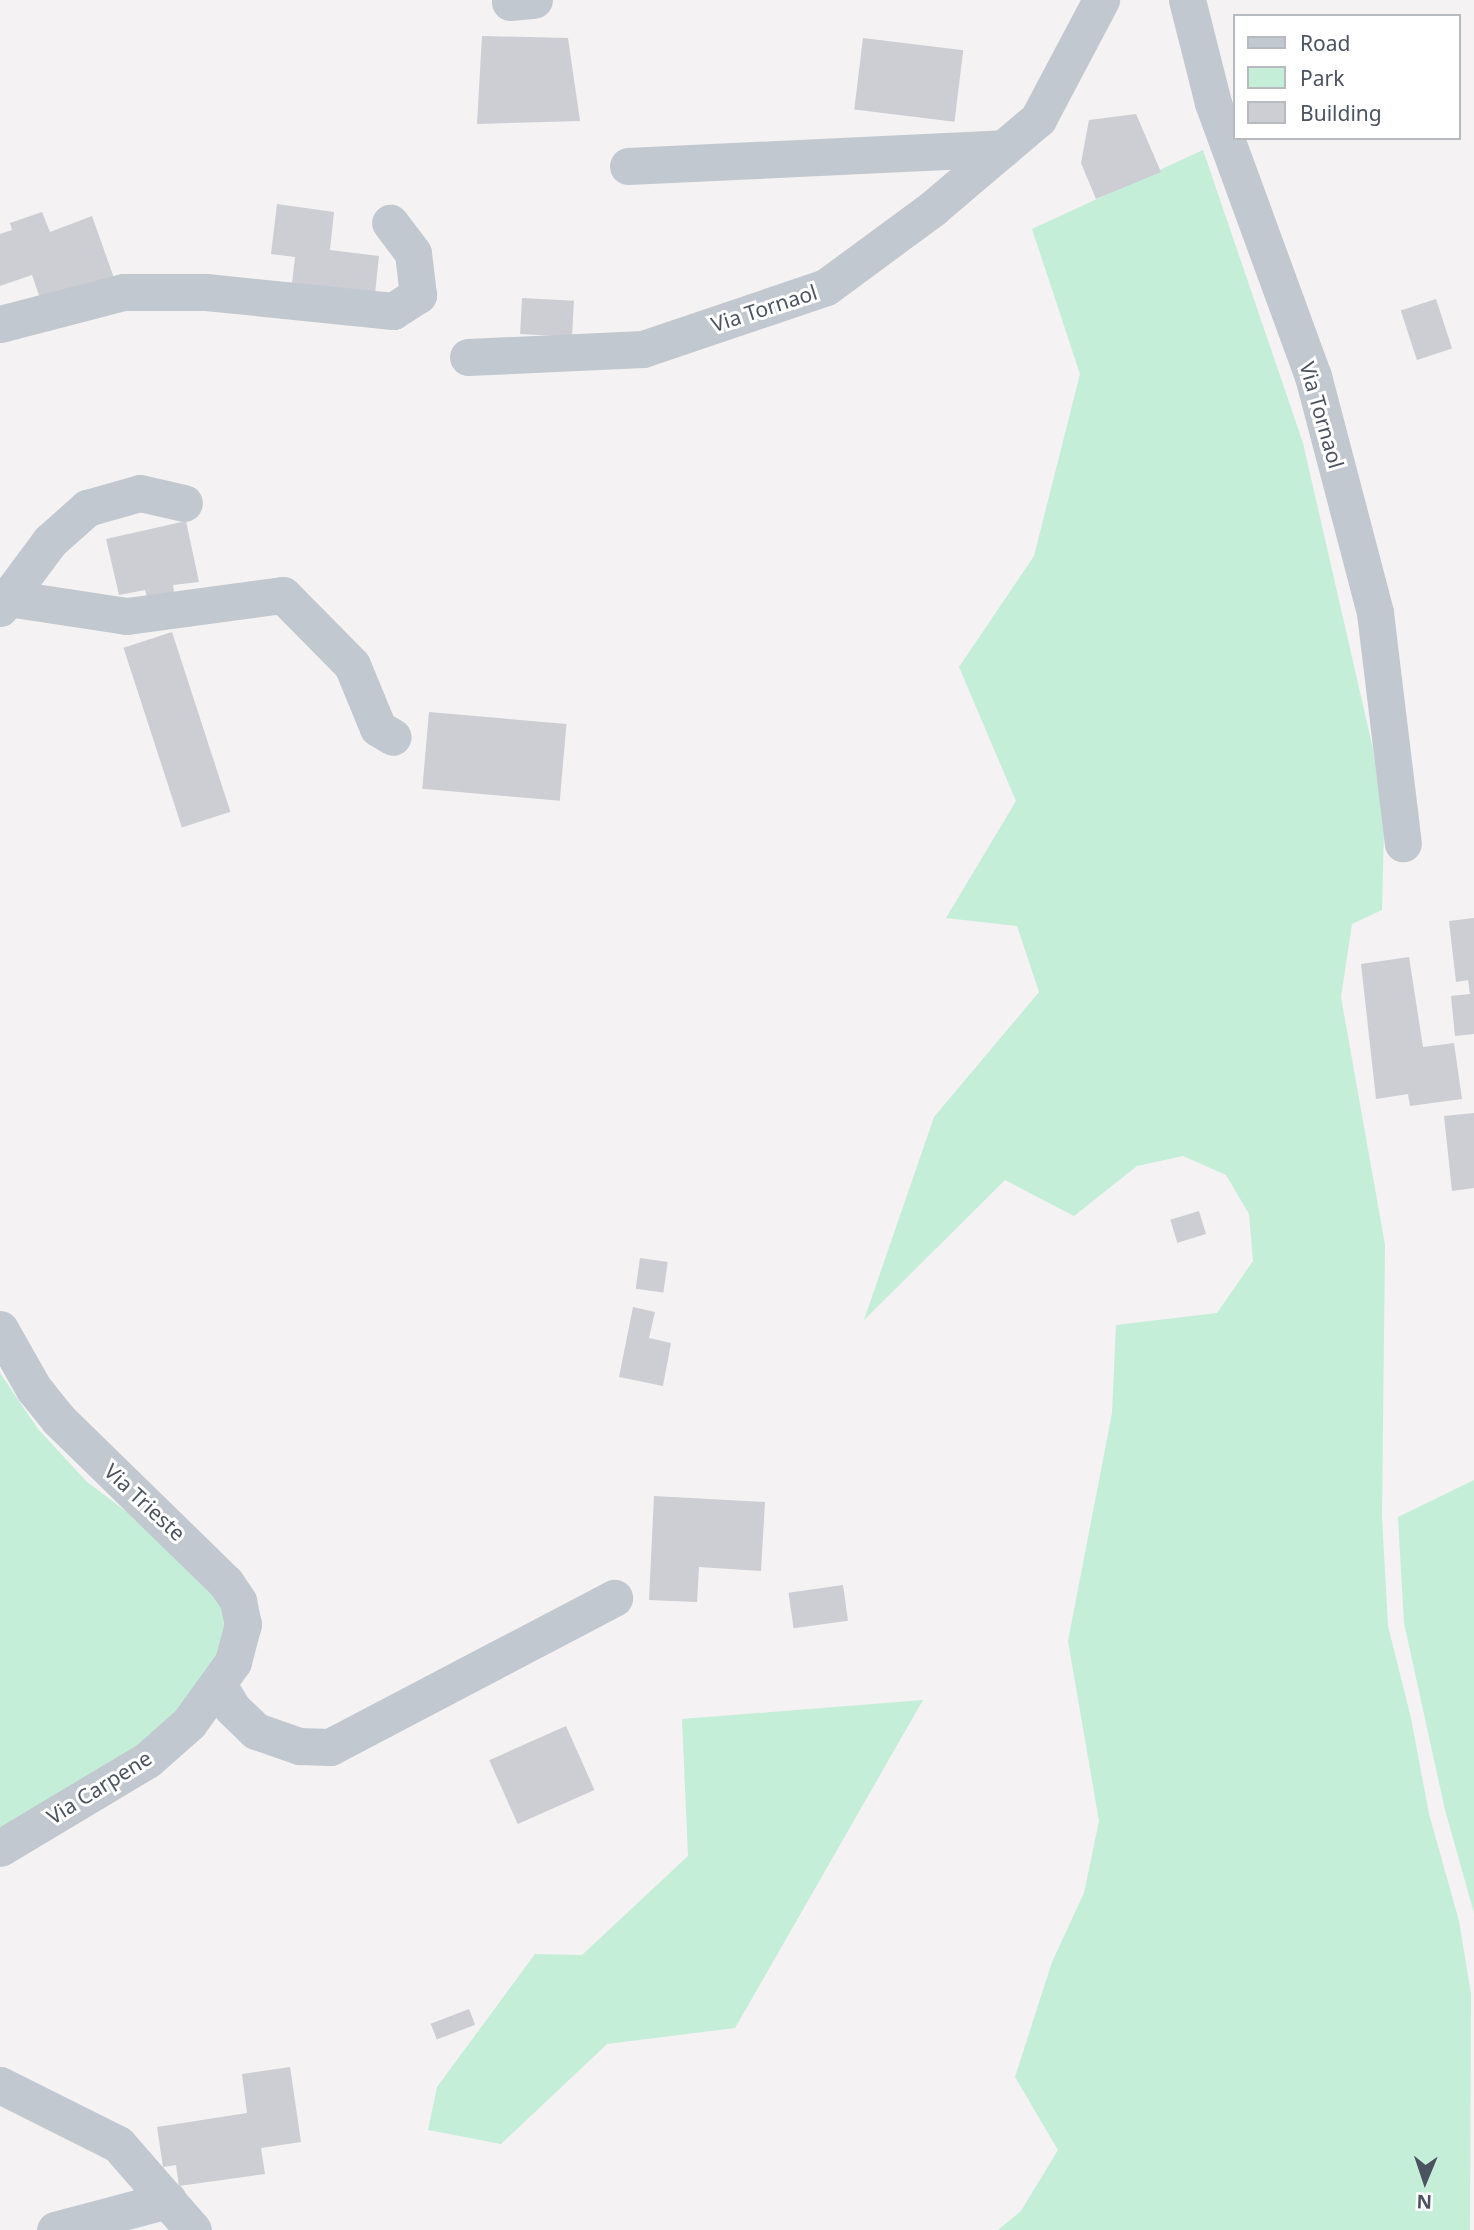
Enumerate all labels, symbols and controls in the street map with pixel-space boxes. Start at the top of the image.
legend [1232,14,1460,140]
text: Road [1300,29,1350,57]
text: Park [1300,64,1344,92]
text: Building [1300,99,1382,127]
street label: Via Tornaol [708,279,820,337]
street label: Via Tornaol [1295,359,1349,471]
street label: Via Trieste [99,1458,191,1546]
street label: Via Carpene [42,1745,156,1829]
north arrow [1390,2146,1460,2216]
text: N [1416,2189,1432,2215]

